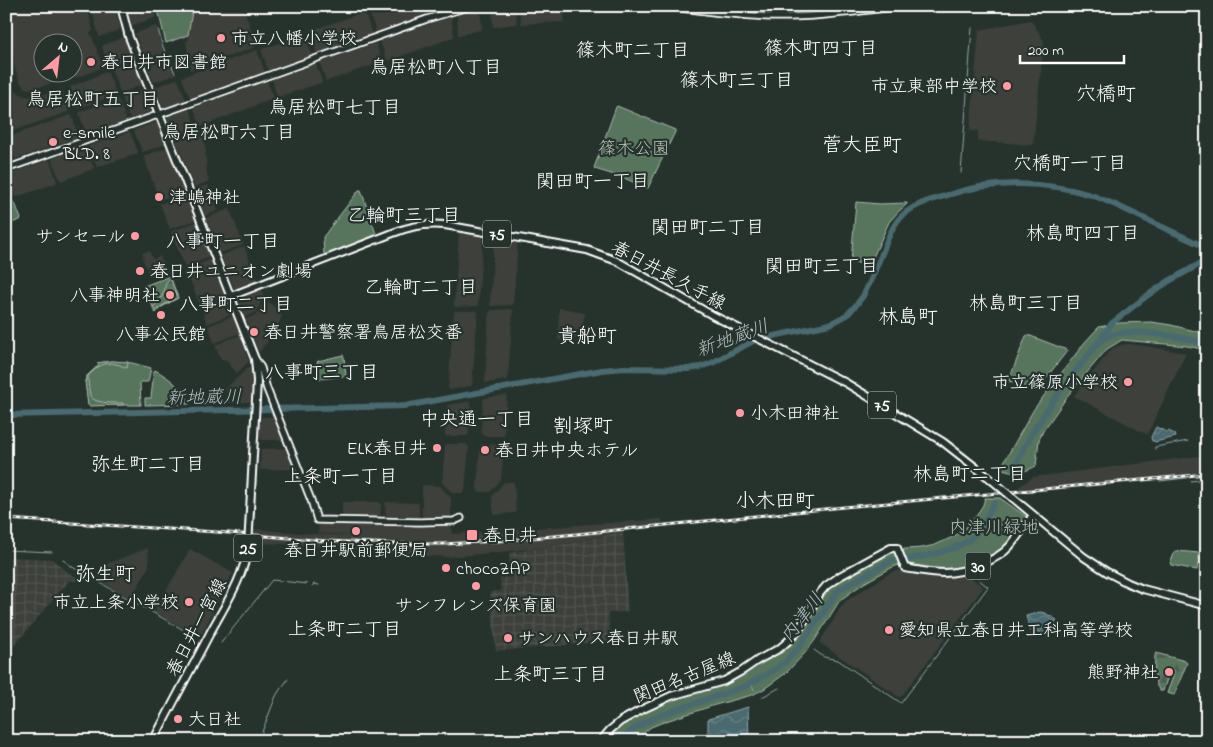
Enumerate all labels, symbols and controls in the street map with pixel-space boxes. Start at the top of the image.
place label: 市立八幡小学校 [231,27,357,53]
north arrow [32,32,82,82]
marker: 市立八幡小学校 [215,32,227,44]
scale bar [1020,32,1124,64]
text: N [54,36,73,59]
district label: 篠木町四丁目 [764,36,878,63]
district label: 篠木町二丁目 [576,38,690,65]
text: 200 m [1028,40,1064,62]
place label: 春日井市図書館 [101,51,227,77]
district label: 鳥居松町八丁目 [369,55,503,82]
marker: 春日井市図書館 [85,56,97,68]
district label: 篠木町三丁目 [680,68,794,95]
place label: 市立東部中学校 [871,75,997,101]
marker: 市立東部中学校 [1001,80,1013,92]
district label: 穴橋町 [1076,81,1136,110]
district label: 鳥居松町五丁目 [26,87,160,114]
district label: 鳥居松町七丁目 [268,95,402,122]
district label: 鳥居松町六丁目 [162,120,296,147]
place label: e-smile BLD. 8 [62,121,116,168]
district label: 菅大臣町 [822,132,902,161]
marker: e-smile BLD. 8 [47,136,59,148]
park label: 篠木公園 [598,137,670,163]
district label: 穴橋町一丁目 [1013,151,1127,178]
district label: 関田町一丁目 [536,169,650,196]
place label: 津嶋神社 [169,186,241,212]
marker: 津嶋神社 [153,191,165,203]
district label: 乙輪町三丁目 [347,203,461,230]
district label: 関田町二丁目 [651,215,765,242]
road number: 75 [483,220,511,248]
district label: 林島町四丁目 [1026,221,1140,248]
place label: サンセール [36,225,125,251]
district label: 八事町一丁目 [166,229,280,256]
marker: サンセール [129,230,141,242]
street label: 春日井長久手線 [606,236,730,318]
district label: 関田町三丁目 [765,254,879,281]
place label: 春日井ユニオン劇場 [150,260,312,286]
marker: 春日井ユニオン劇場 [134,265,146,277]
district label: 乙輪町二丁目 [364,275,478,302]
place label: 八事神明社 [70,284,160,310]
marker: 八事神明社 [164,289,176,301]
district label: 林島町三丁目 [969,291,1083,318]
district label: 八事町二丁目 [179,292,293,319]
district label: 林島町 [878,304,938,333]
marker: 八事公民館 [155,309,167,321]
water label: 新地蔵川 [693,314,773,365]
place label: 春日井警察署鳥居松交番 [264,321,462,347]
place label: 八事公民館 [116,323,206,349]
district label: 貴船町 [557,323,617,352]
marker: 春日井警察署鳥居松交番 [248,326,260,338]
district label: 八事町三丁目 [265,360,379,387]
place label: 市立篠原小学校 [992,371,1118,397]
marker: 市立篠原小学校 [1122,376,1134,388]
water label: 新地蔵川 [166,384,242,413]
road number: 75 [868,392,896,418]
place label: 小木田神社 [750,402,840,428]
district label: 中央通一丁目 [420,407,534,434]
marker: 小木田神社 [734,407,746,419]
district label: 割塚町 [553,413,613,442]
place label: ELK春日井 [347,437,427,463]
place label: 春日井中央ホテル [495,439,638,465]
marker: ELK春日井 [431,442,443,454]
marker: 春日井中央ホテル [479,444,491,456]
district label: 弥生町二丁目 [91,452,205,479]
district label: 林島町二丁目 [913,462,1027,489]
district label: 上条町一丁目 [284,464,398,491]
district label: 小木田町 [735,488,815,517]
park label: 内津川緑地 [949,516,1039,542]
place label: 春日井 [483,524,537,550]
marker: 春日井駅前郵便局 [350,525,362,537]
marker: 春日井 [465,528,479,542]
road number: 25 [234,534,262,562]
place label: 春日井駅前郵便局 [284,539,428,565]
road number: 30 [966,552,990,580]
place label: chocoZAP [456,557,531,583]
district label: 弥生町 [75,561,135,590]
marker: chocoZAP [440,562,452,574]
street label: 春日井一宮線 [161,574,235,682]
marker: サンフレンズ保育園 [470,580,482,592]
water label: 内津川 [775,588,831,649]
place label: 市立上条小学校 [53,591,179,617]
place label: サンフレンズ保育園 [395,594,557,620]
marker: 市立上条小学校 [183,596,195,608]
district label: 上条町二丁目 [288,617,402,644]
place label: 愛知県立春日井工科高等学校 [899,619,1133,645]
marker: 愛知県立春日井工科高等学校 [883,624,895,636]
place label: サンハウス春日井駅 [518,627,678,653]
marker: サンハウス春日井駅 [502,632,514,644]
street label: 関田名古屋線 [630,647,740,711]
place label: 熊野神社 [1087,661,1159,687]
district label: 上条町三丁目 [494,662,608,689]
marker: 熊野神社 [1163,666,1175,678]
place label: 大日社 [188,708,242,734]
marker: 大日社 [172,713,184,725]

